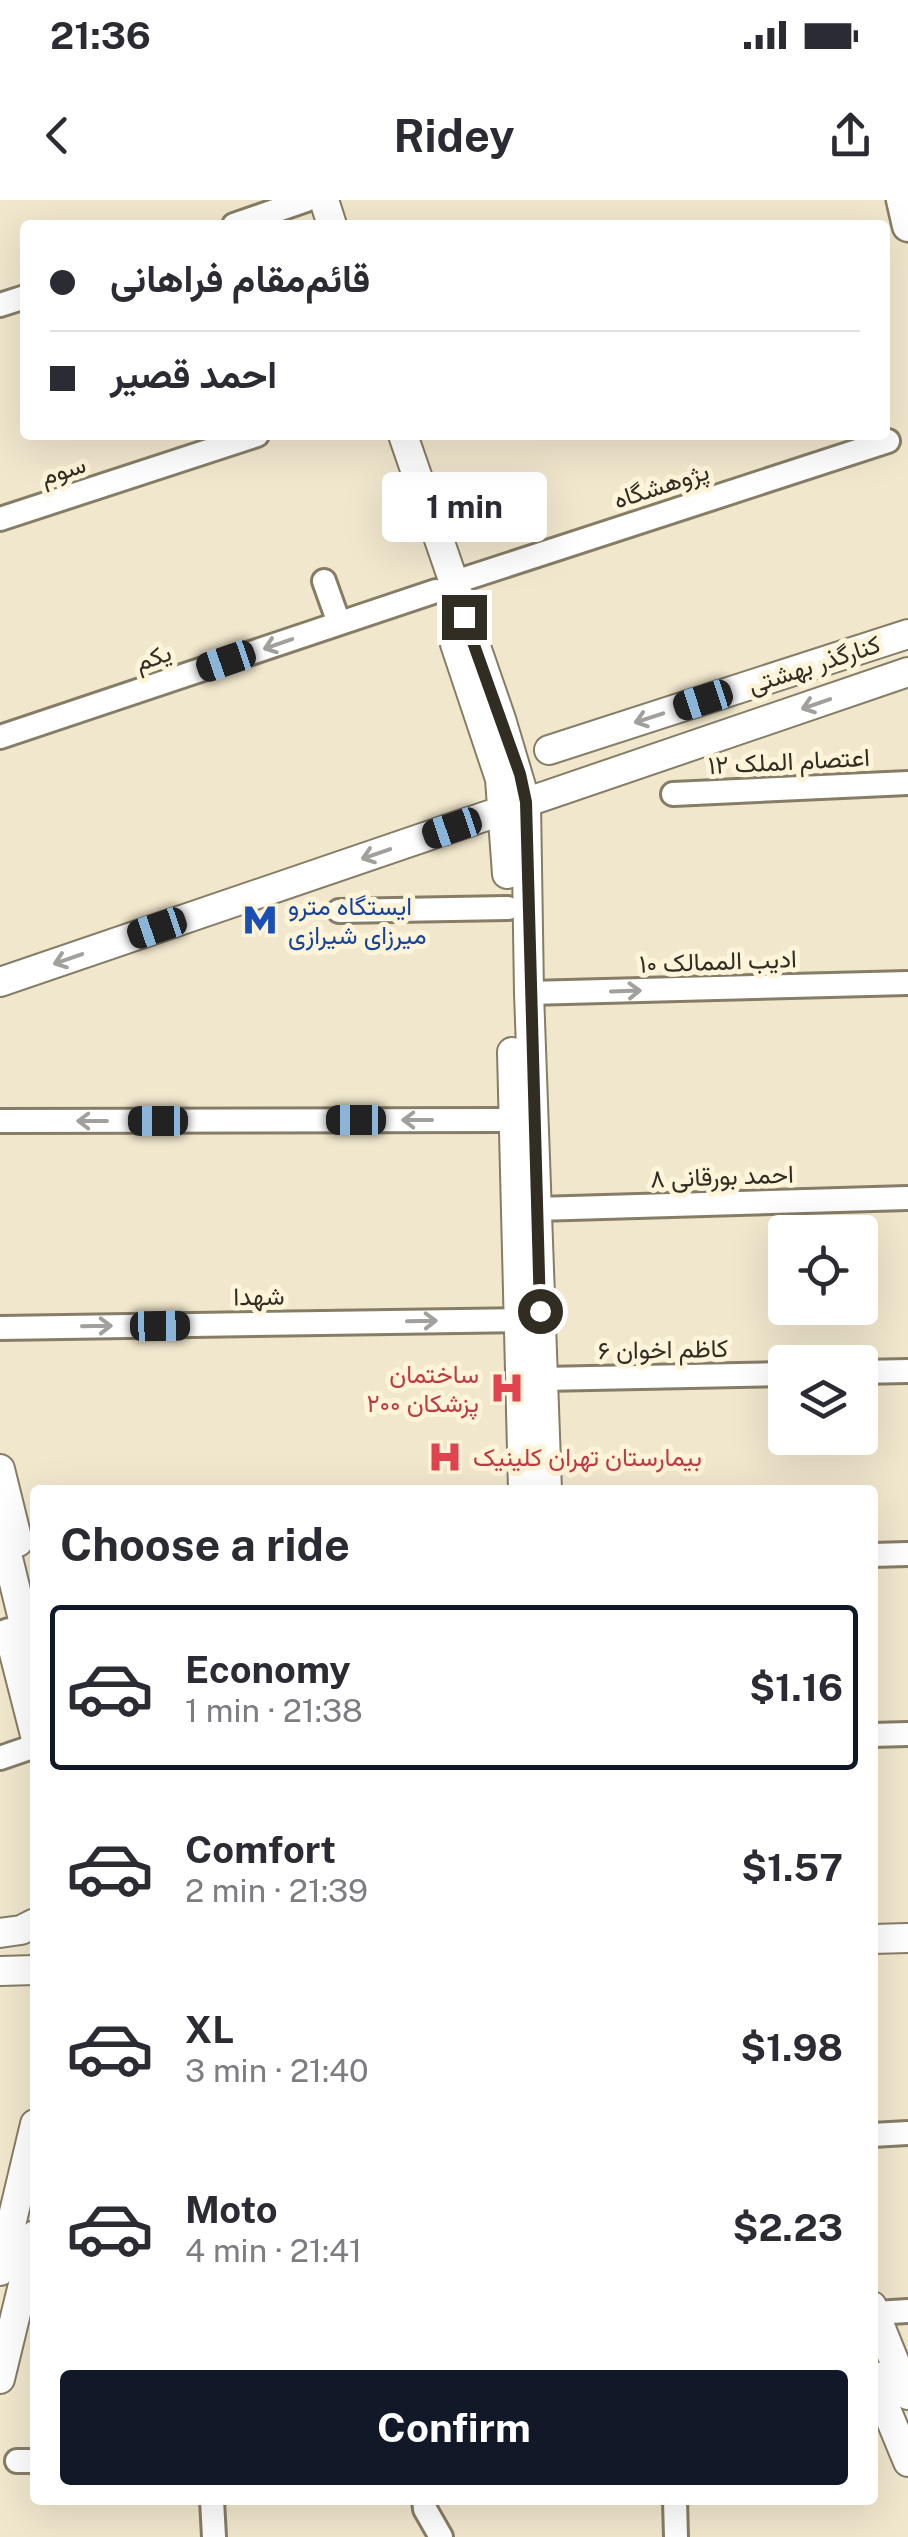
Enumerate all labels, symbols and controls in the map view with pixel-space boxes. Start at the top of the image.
text: 21:36 [50,13,151,58]
icon: back [30,108,85,163]
icon: share [823,108,878,163]
text: Ridey [393,109,515,162]
text: قائم‌مقام فراهانی [110,256,370,301]
text: احمد قصیر [110,352,277,397]
street label: سوم [37,449,90,493]
street label: پژوهشگاه [610,456,713,516]
callout: 1 min [382,472,546,542]
text: 1 min [426,488,503,525]
route end [442,595,487,640]
street label: کنارگذر بهشتی [744,628,884,700]
one-way arrow [263,636,294,654]
street label: یکم [131,637,176,679]
car [193,637,259,685]
car [670,676,736,724]
one-way arrow [800,696,832,714]
one-way arrow [633,710,665,728]
street label: اعتصام الملک ۱۲ [707,742,871,782]
car [419,804,485,852]
one-way arrow [360,846,392,864]
place label: ایستگاه مترو میرزای شیرازی [288,891,426,951]
metro station icon: ایستگاه مترو میرزای شیرازی [241,901,279,939]
car [124,904,190,952]
street label: ادیب الممالک ۱۰ [639,943,797,979]
one-way arrow [52,951,84,969]
one-way arrow [610,981,642,1000]
car [326,1105,386,1135]
car [128,1106,188,1136]
one-way arrow [401,1110,434,1130]
one-way arrow [76,1112,108,1130]
street label: احمد بورقانی ۸ [650,1159,794,1194]
map controls [768,1215,878,1455]
button: locate [768,1215,878,1325]
street label: شهدا [233,1281,285,1312]
route start [518,1289,563,1334]
car [130,1310,190,1342]
one-way arrow [406,1312,438,1331]
one-way arrow [81,1317,113,1336]
street label: کاظم اخوان ۶ [598,1333,729,1367]
button: layers [768,1345,878,1455]
place label: ساختمان پزشکان ۲۰۰ [366,1359,479,1420]
hospital icon: ساختمان پزشکان ۲۰۰ [488,1369,526,1407]
hospital icon: بیمارستان تهران کلینیک [426,1438,464,1476]
place label: بیمارستان تهران کلینیک [473,1442,702,1473]
text: Choose a ride [60,1518,350,1571]
icon: car [65,1643,155,1733]
text: Economy [185,1647,351,1692]
text: $1.16 [749,1665,843,1710]
text: 1 min · 21:38 [185,1692,363,1729]
icon: car [65,1823,155,1913]
text: Comfort [185,1827,336,1872]
text: $1.57 [741,1845,843,1890]
text: 2 min · 21:39 [185,1872,368,1909]
icon: car [65,2003,155,2093]
text: XL [185,2007,234,2052]
text: $1.98 [740,2025,843,2070]
text: 3 min · 21:40 [185,2052,369,2089]
icon: car [65,2183,155,2273]
text: Moto [185,2187,278,2232]
text: $2.23 [733,2205,843,2250]
text: 4 min · 21:41 [185,2232,362,2269]
button: Confirm [60,2370,848,2485]

